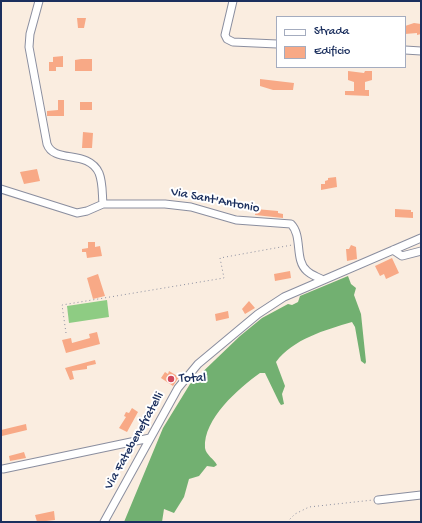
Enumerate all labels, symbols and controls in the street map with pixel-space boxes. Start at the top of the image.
legend [276,16,406,68]
text: Strada [314,25,349,39]
text: Edificio [314,45,350,59]
street label: Via Sant'Antonio [169,185,261,217]
place label: Total [179,371,206,387]
marker: Total [166,374,176,384]
street label: Via Fatebenefratelli [102,390,168,492]

